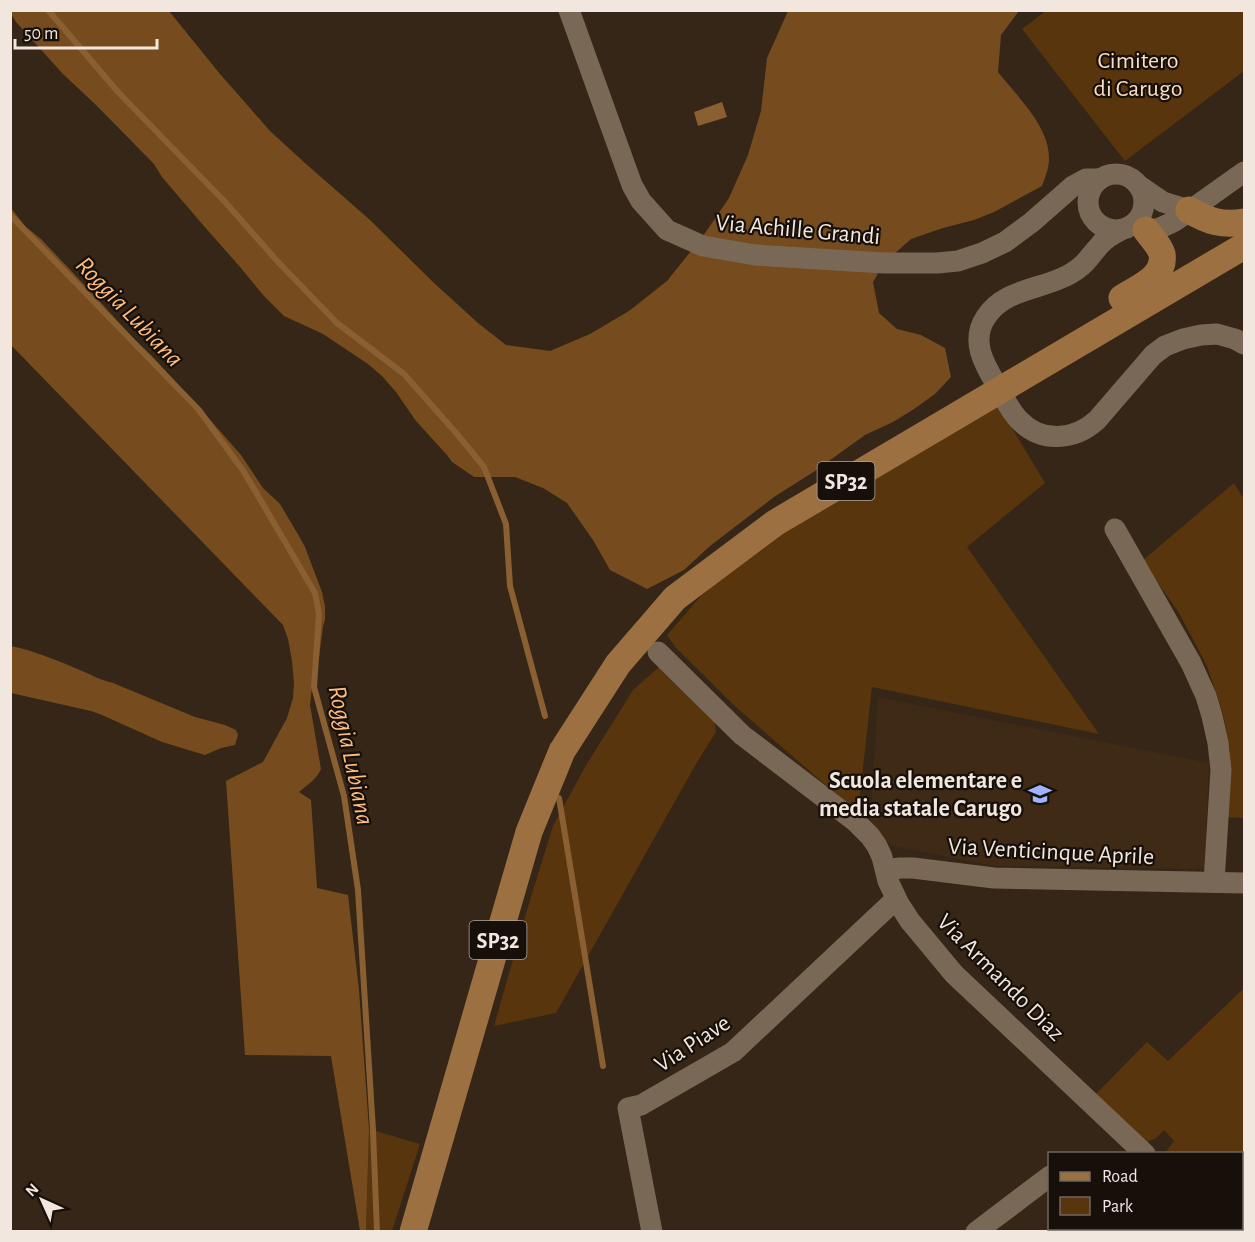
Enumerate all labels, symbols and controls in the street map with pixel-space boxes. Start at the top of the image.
scale bar [15,12,158,50]
text: 50 m [24,25,58,43]
park label: Cimitero di Carugo [1094,49,1183,101]
street label: Via Achille Grandi [715,211,881,249]
water label: Roggia Lubiana [71,252,188,372]
road number: SP32 [818,462,874,500]
water label: Roggia Lubiana [324,683,379,827]
place label: Scuola elementare e media statale Carugo [819,769,1022,821]
school or university icon: Scuola elementare e media statale Carugo [1027,781,1053,807]
street label: Via Venticinque Aprile [947,835,1155,869]
street label: Via Armando Diaz [932,910,1068,1046]
road number: SP32 [470,921,526,959]
street label: Via Piave [651,1011,734,1077]
legend [1048,1152,1243,1230]
text: Road [1102,1168,1138,1186]
north arrow [12,1170,72,1230]
text: N [23,1181,42,1200]
text: Park [1102,1198,1134,1216]

